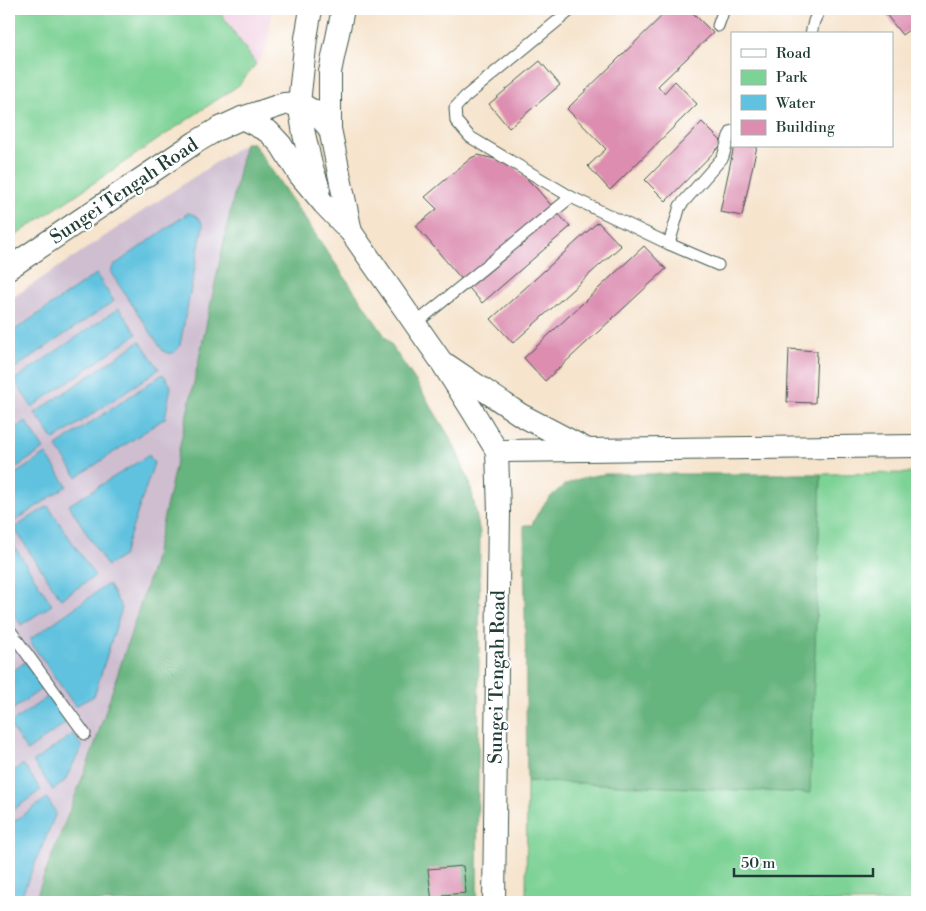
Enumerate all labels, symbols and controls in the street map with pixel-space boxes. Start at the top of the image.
legend [731,32,894,148]
text: Road [776,44,811,63]
text: Park [776,68,808,87]
text: Water [775,94,816,113]
text: Building [775,118,835,137]
street label: Sungei Tengah Road [45,132,203,250]
street label: Sungei Tengah Road [483,590,511,764]
scale bar [734,846,872,878]
text: 50 m [741,854,775,873]

